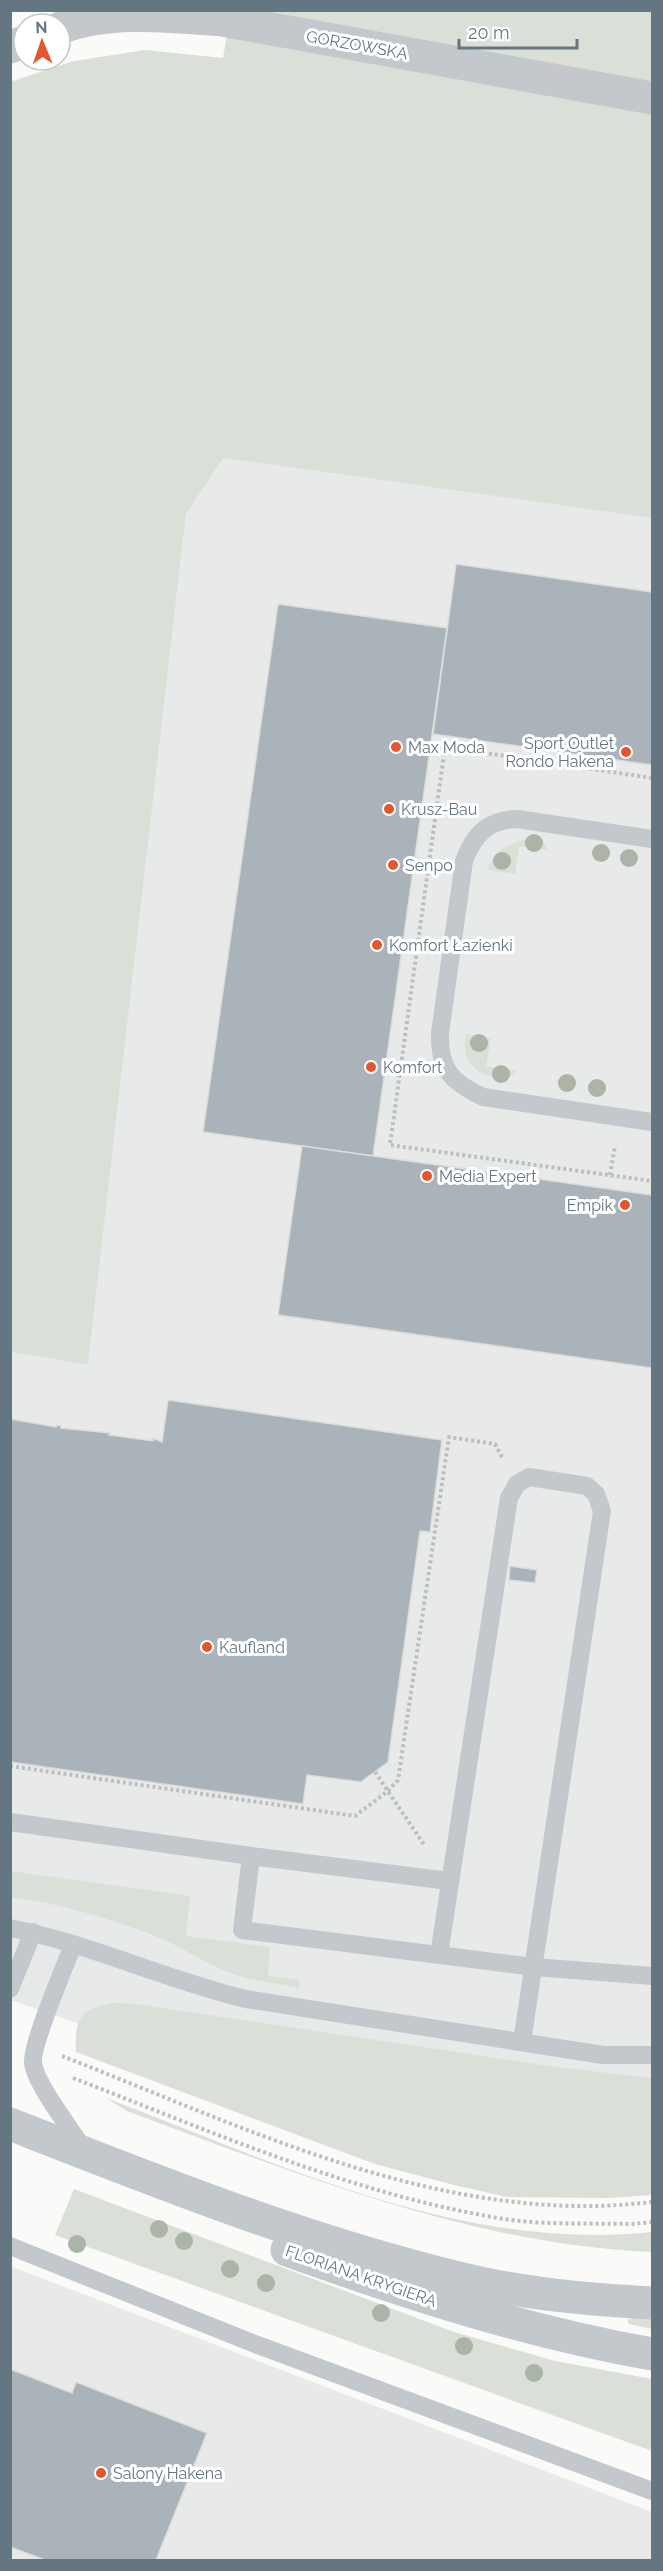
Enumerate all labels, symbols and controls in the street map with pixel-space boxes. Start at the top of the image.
north arrow [12,12,72,72]
scale bar [459,12,578,50]
text: N [35,18,48,37]
text: 20 m [468,22,510,43]
street label: GORZOWSKA [305,27,409,63]
place label: Sport Outlet Rondo Hakena [505,734,615,771]
place label: Max Moda [408,738,485,757]
marker: Max Moda [389,740,403,754]
marker: Sport Outlet Rondo Hakena [619,745,633,759]
place label: Krusz-Bau [401,800,477,819]
marker: Krusz-Bau [382,802,396,816]
place label: Senpo [405,856,453,875]
marker: Senpo [386,858,400,872]
place label: Komfort Łazienki [389,936,513,955]
marker: Komfort Łazienki [370,938,384,952]
place label: Komfort [383,1058,443,1077]
marker: Komfort [364,1060,378,1074]
place label: Media Expert [439,1167,537,1186]
marker: Media Expert [420,1169,434,1183]
place label: Empik [567,1196,614,1215]
marker: Empik [618,1198,632,1212]
place label: Kaufland [219,1638,285,1657]
marker: Kaufland [200,1640,214,1654]
street label: FLORIANA KRYGIERA [283,2241,439,2311]
place label: Salony Hakena [113,2464,223,2483]
marker: Salony Hakena [94,2466,108,2480]

